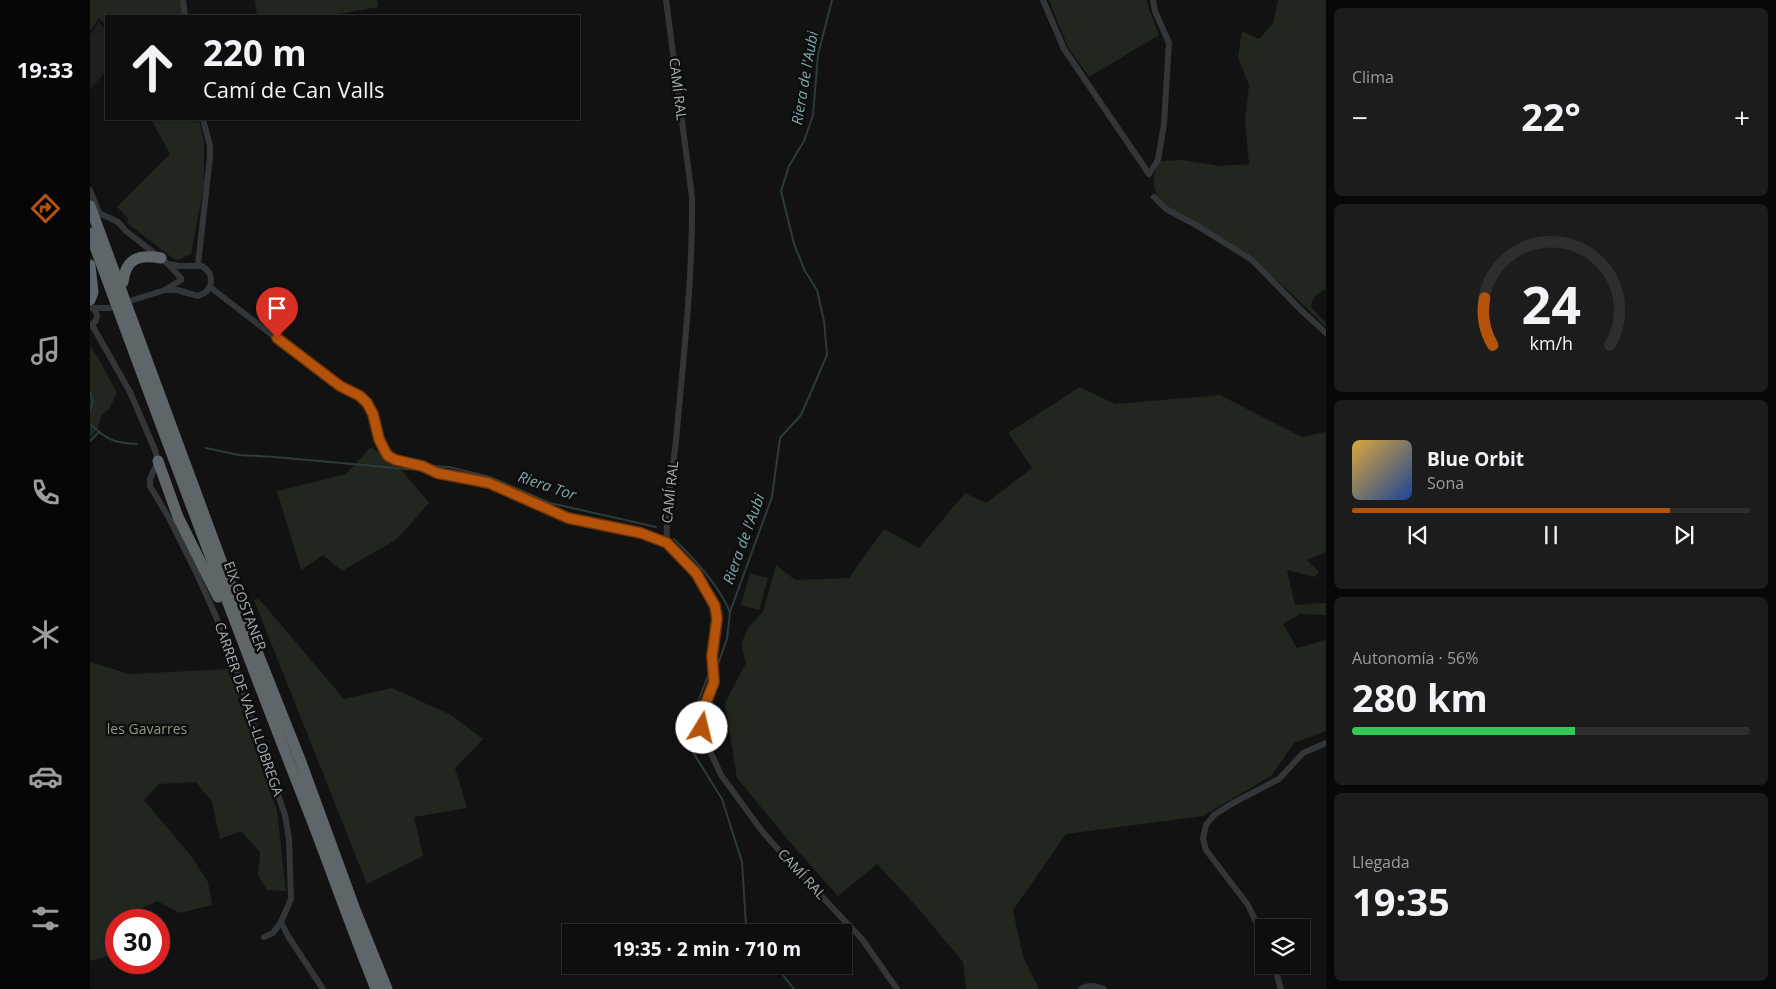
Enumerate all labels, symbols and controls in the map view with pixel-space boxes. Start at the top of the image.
text: 220 m [203,29,307,76]
water label: Riera de l'Aubi [786,29,822,126]
icon: ahead [120,35,185,100]
text: 19:33 [17,54,73,84]
street label: CAMÍ RAL [665,57,692,121]
text: Clima [1352,66,1394,88]
text: Camí de Can Valls [203,74,384,104]
text: 22° [1521,90,1581,142]
text: − [1352,98,1368,136]
text: + [1734,98,1750,136]
icon: directions [28,191,63,226]
text: 24 [1521,268,1581,339]
pin [256,287,298,338]
icon: arrive [263,294,291,322]
text: km/h [1529,331,1573,355]
icon: music [28,333,63,368]
text: Blue Orbit [1427,446,1524,472]
street label: CAMÍ RAL [657,460,682,524]
water label: Riera Tor [516,466,580,505]
text: Sona [1427,472,1464,494]
icon: phone [28,475,63,510]
water label: Riera de l'Aubi [717,491,769,587]
icon: previous [1404,521,1432,549]
icon: pause [1537,521,1565,549]
icon: next [1670,521,1698,549]
street label: EIX COSTANER [220,558,271,654]
icon: climate [28,617,63,652]
street label: CARRER DE VALL-LLOBREGA [211,619,288,799]
text: Autonomía · 56% [1352,647,1478,669]
text: 280 km [1352,671,1488,723]
position arrow [675,701,727,753]
park label: les Gavarres [107,719,188,738]
icon: car [28,759,63,794]
street label: CAMÍ RAL [774,844,831,903]
text: Llegada [1352,851,1410,873]
text: 19:35 [1352,875,1450,927]
icon: filters [28,901,63,936]
speed limit sign: 30 [105,909,170,974]
map controls [1255,919,1310,974]
button: layers [1255,919,1310,974]
text: 19:35 · 2 min · 710 m [613,936,801,962]

